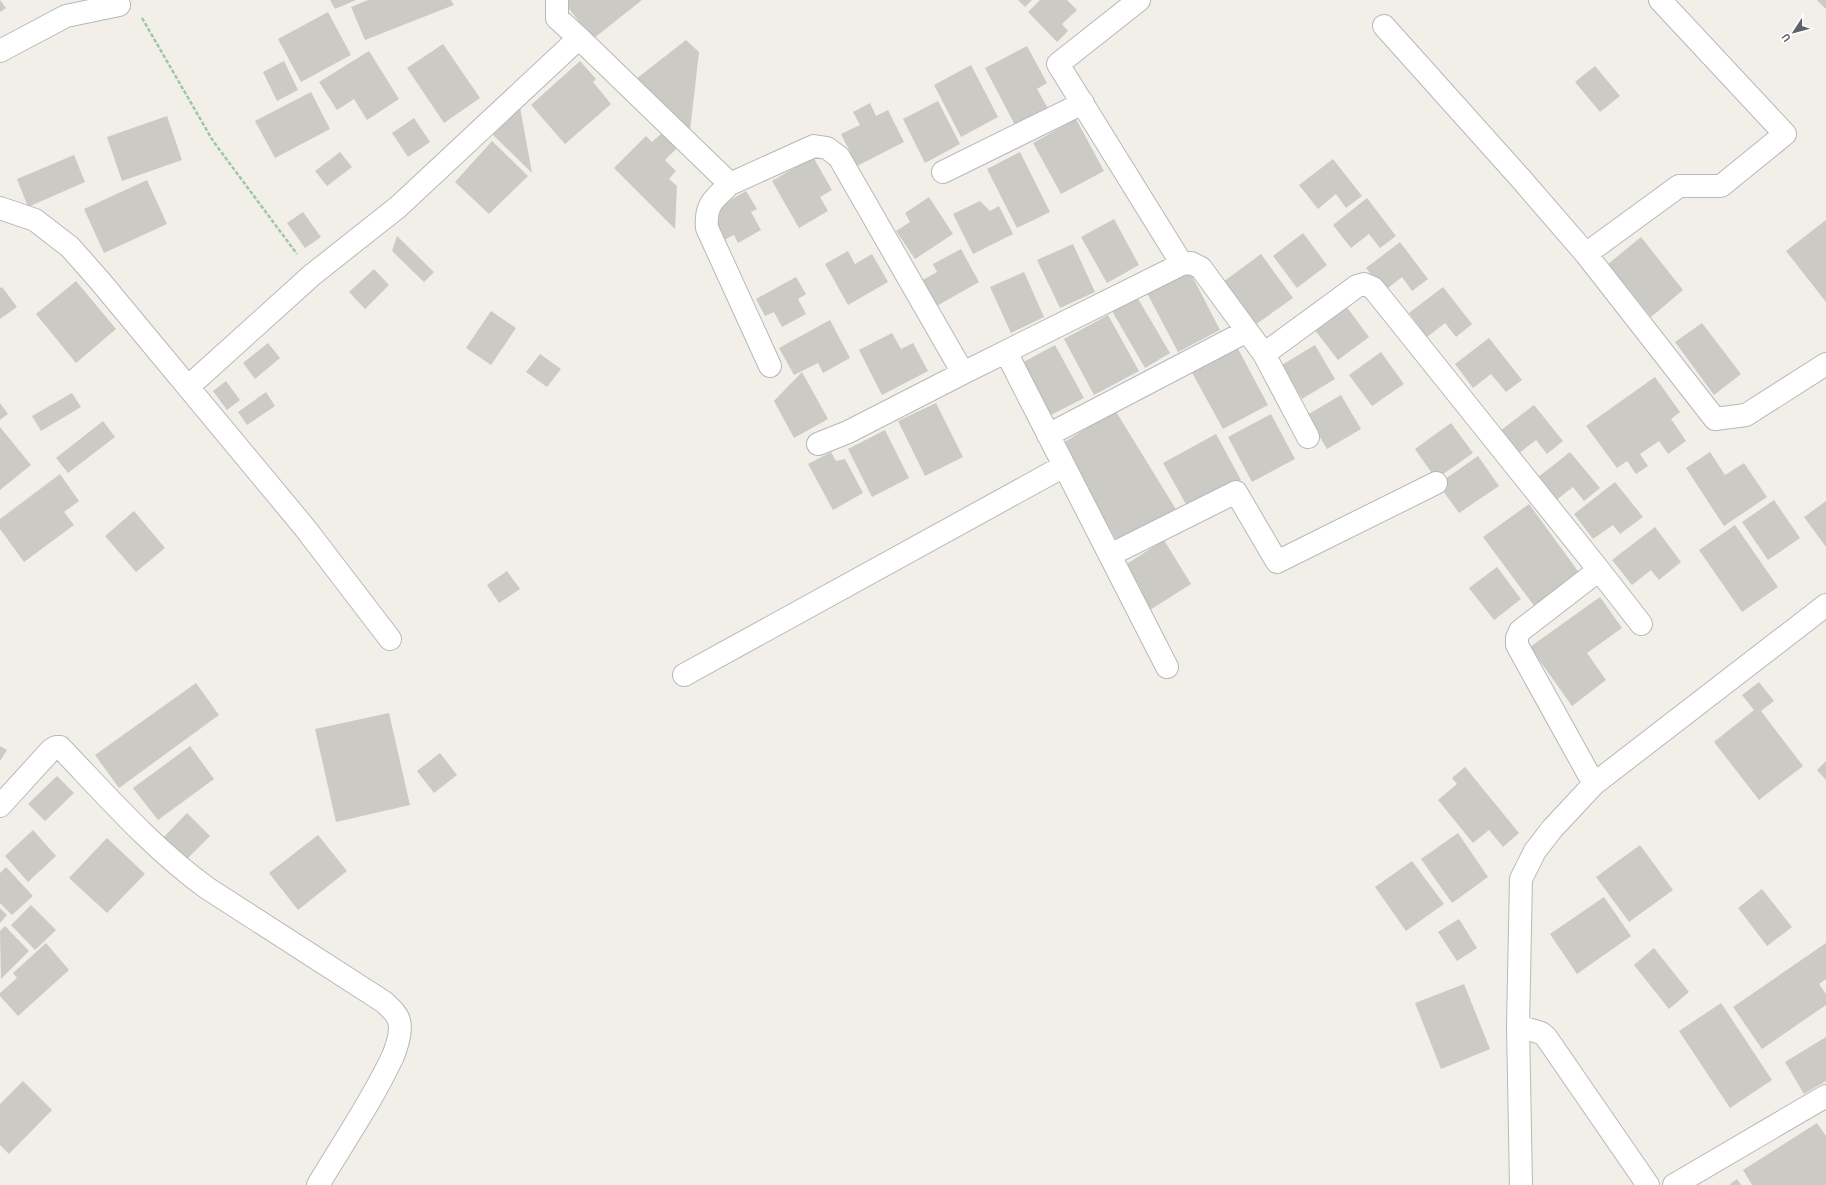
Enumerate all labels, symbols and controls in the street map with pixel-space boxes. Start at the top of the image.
north arrow [1774,12,1814,52]
text: U [1778,31,1794,45]

